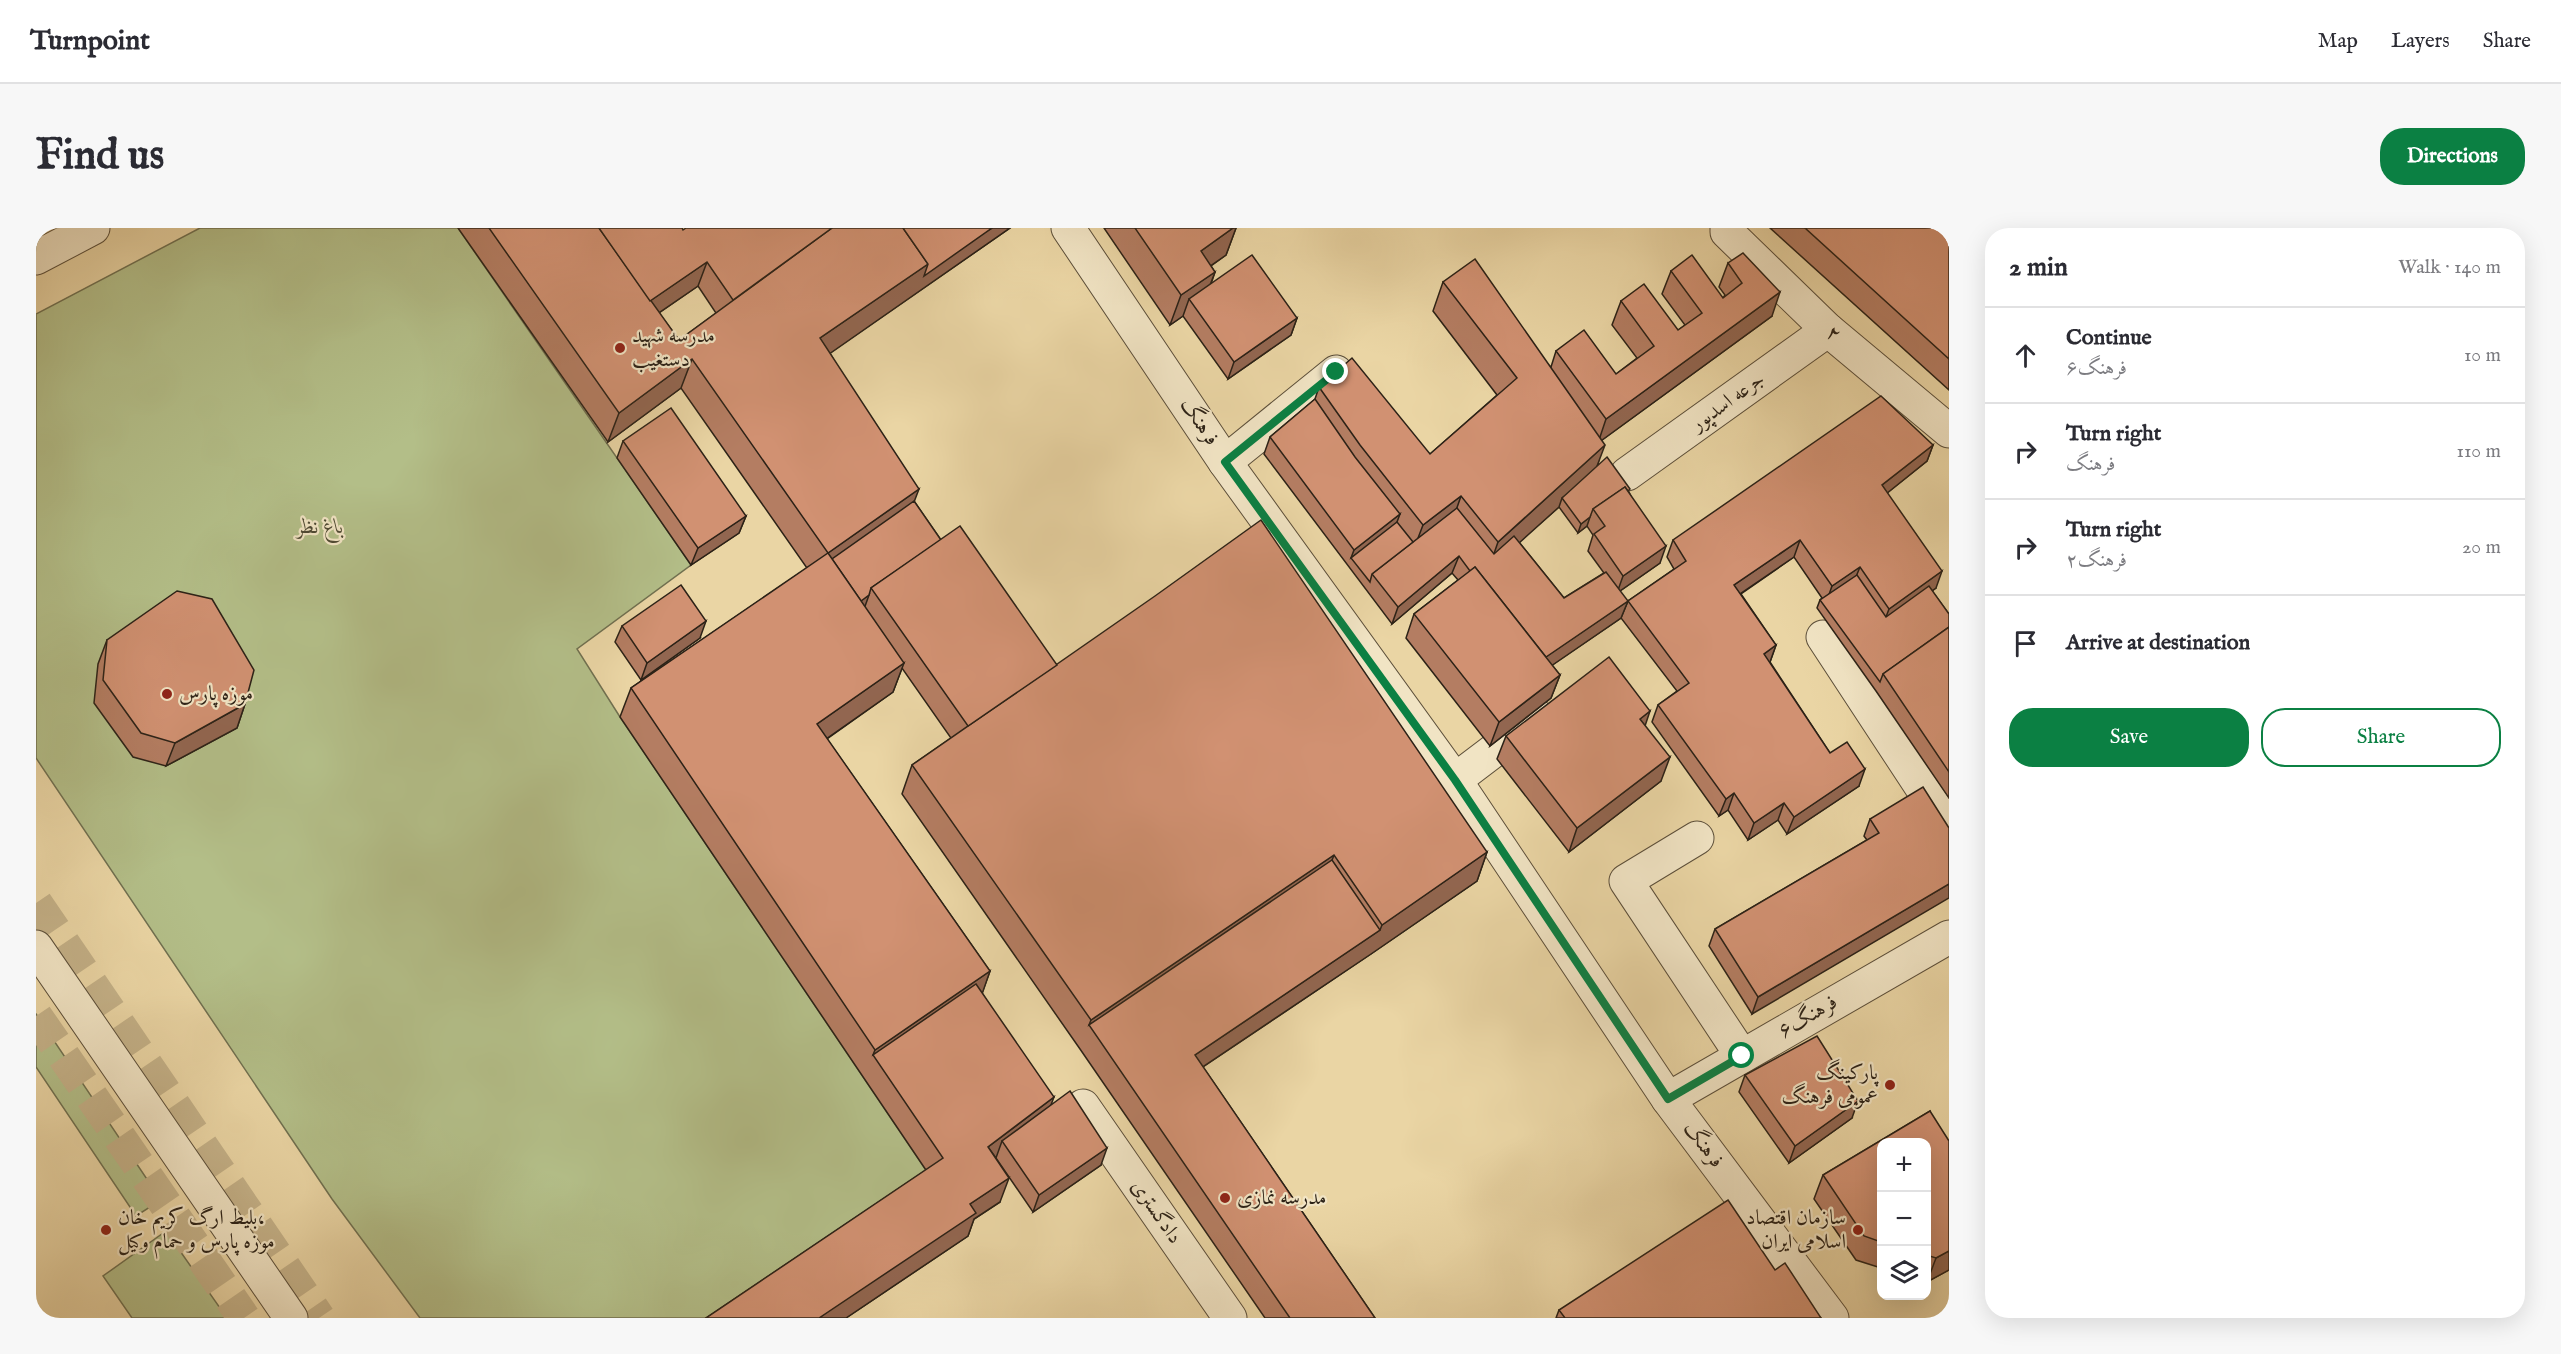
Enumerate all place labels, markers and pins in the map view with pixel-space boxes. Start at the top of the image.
place label: مدرسه شهید دستغیب [632,323,715,374]
marker: مدرسه شهید دستغیب [613,341,627,355]
place label: موزه پارس [179,681,253,708]
marker: موزه پارس [160,687,174,701]
place label: پارکینگ عمومی فرهنگ [1781,1059,1879,1111]
marker: پارکینگ عمومی فرهنگ [1883,1078,1897,1092]
place label: مدرسه نمازی [1237,1185,1326,1212]
marker: مدرسه نمازی [1218,1191,1232,1205]
place label: بلیط ارگ کریم خان، موزه پارس و حمام وکیل [118,1205,275,1259]
place label: سازمان اقتصاد اسلامی ایران [1746,1205,1846,1256]
marker: بلیط ارگ کریم خان، موزه پارس و حمام وکیل [99,1223,113,1237]
marker: سازمان اقتصاد اسلامی ایران [1851,1223,1865,1237]

